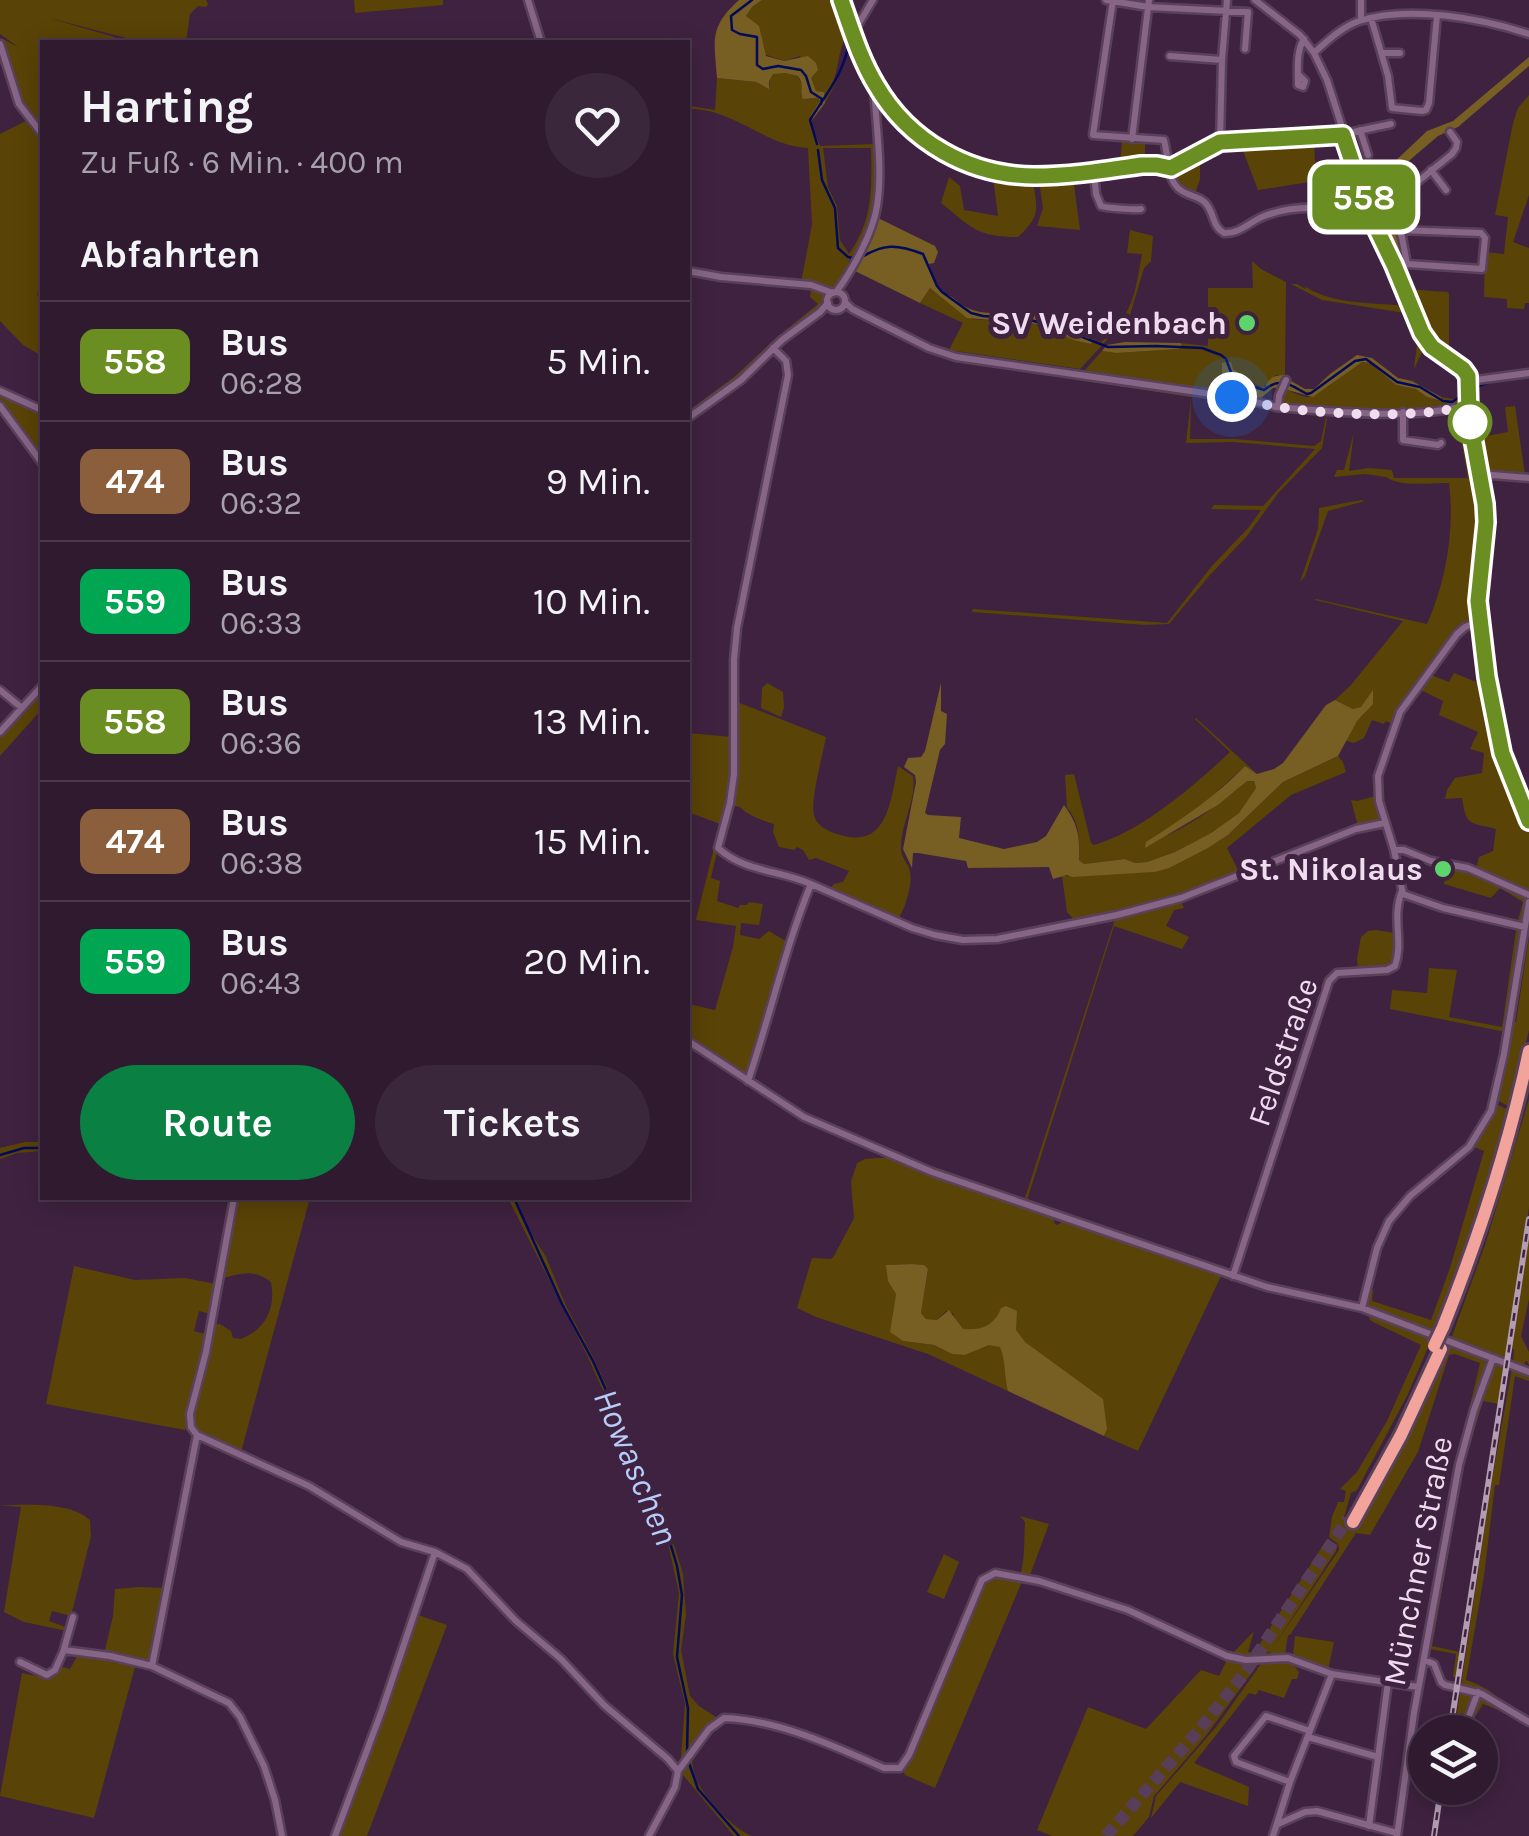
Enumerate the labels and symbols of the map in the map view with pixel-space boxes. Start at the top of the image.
line badge: 558 [1306,164,1422,230]
place label: SV Weidenbach [991,305,1227,342]
marker: SV Weidenbach [1236,312,1258,334]
your location [1207,372,1257,422]
unlabelled marker [1449,401,1491,443]
place label: St. Nikolaus [1239,851,1423,888]
marker: St. Nikolaus [1432,858,1454,880]
street label: Feldstraße [1240,973,1326,1131]
water label: Howaschen [585,1383,687,1551]
street label: Münchner Straße [1376,1433,1460,1689]

